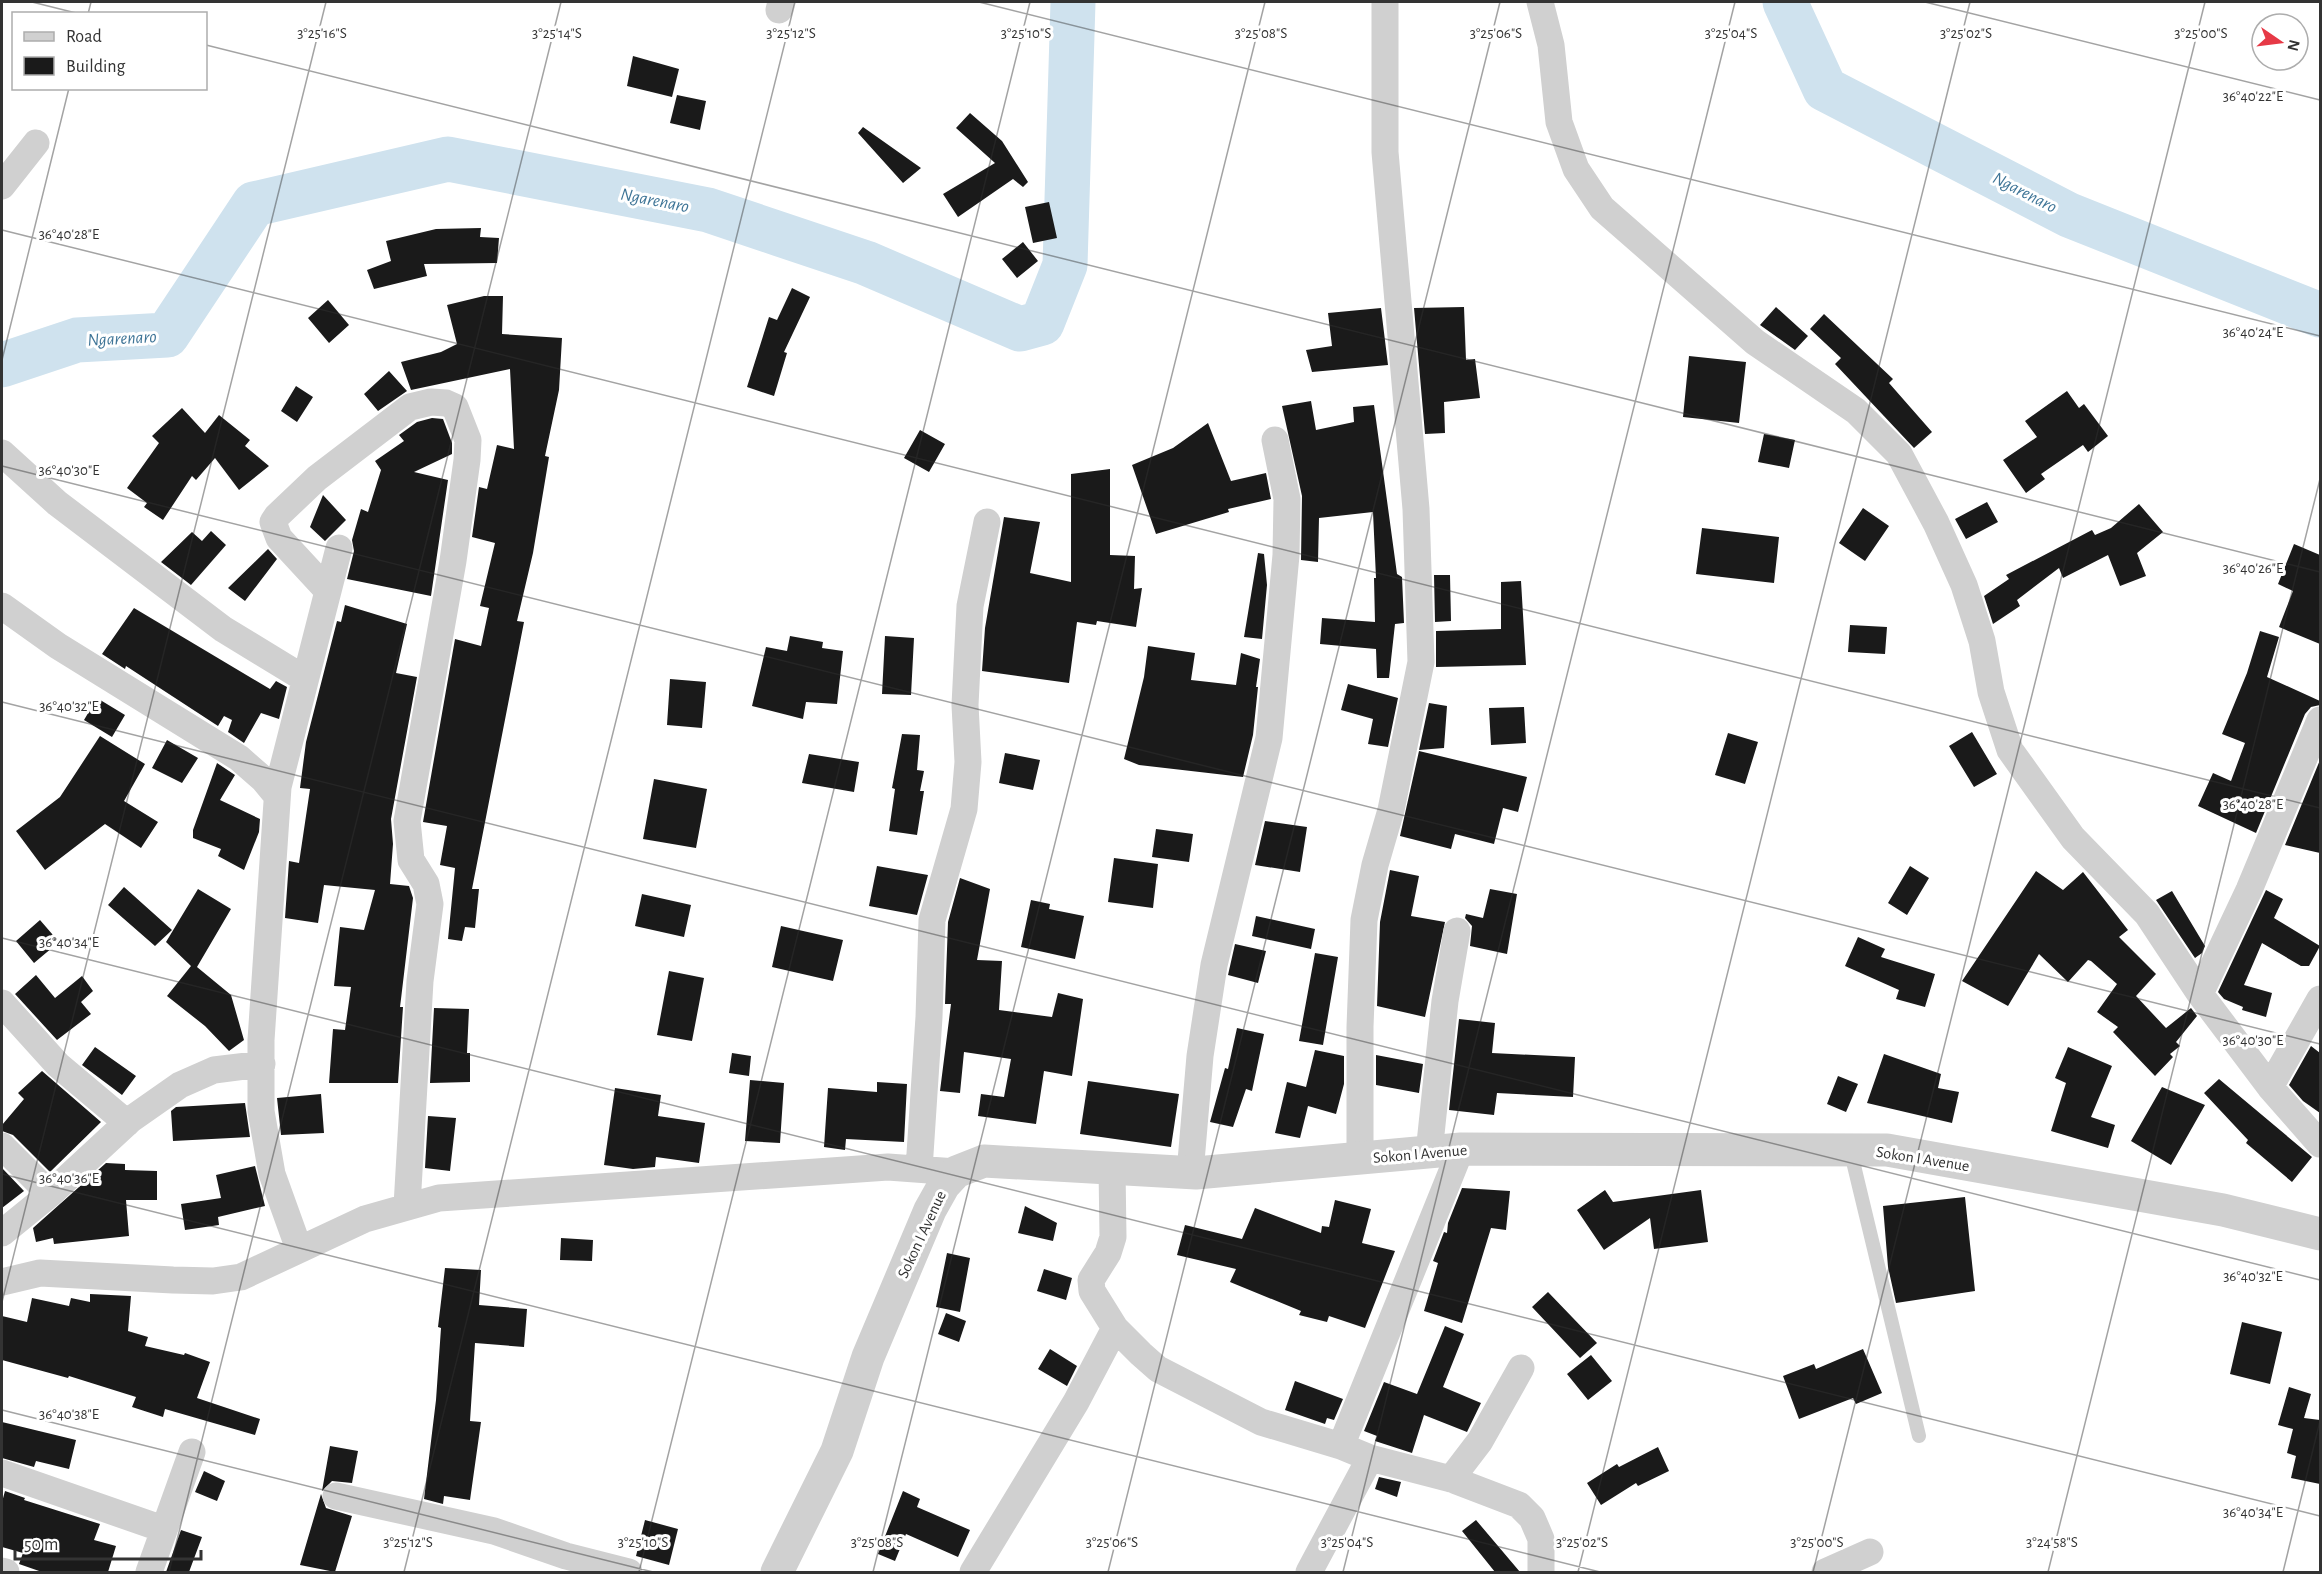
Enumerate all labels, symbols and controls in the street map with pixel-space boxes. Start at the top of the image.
legend [12,12,207,90]
north arrow [2250,12,2310,72]
text: 3°25'16"S [297,26,347,41]
text: 3°25'14"S [532,26,582,41]
text: 3°25'12"S [766,26,816,41]
text: 3°25'10"S [1001,26,1051,41]
text: 3°25'08"S [1235,26,1287,41]
text: 3°25'06"S [1470,26,1522,41]
text: 3°25'04"S [1705,26,1757,41]
text: 3°25'02"S [1940,26,1992,41]
text: 3°25'00"S [2174,26,2228,41]
text: Road [66,28,102,46]
text: N [2284,38,2303,53]
text: Building [66,58,126,76]
text: 36°40'22"E [2223,89,2283,104]
water label: Ngarenaro [1990,169,2059,217]
water label: Ngarenaro [619,186,691,216]
text: 36°40'28"E [39,227,99,242]
text: 36°40'24"E [2223,325,2283,340]
water label: Ngarenaro [87,328,157,350]
text: 36°40'30"E [39,463,99,478]
text: 36°40'26"E [2223,561,2283,576]
text: 36°40'32"E [39,699,99,714]
text: 36°40'28"E [2223,797,2283,812]
text: 36°40'34"E [39,935,99,950]
text: 36°40'30"E [2223,1033,2283,1048]
street label: Sokon I Avenue [1372,1142,1468,1166]
street label: Sokon I Avenue [1875,1144,1971,1174]
text: 36°40'36"E [39,1171,99,1186]
street label: Sokon I Avenue [895,1188,949,1281]
text: 36°40'32"E [2223,1269,2283,1284]
text: 36°40'38"E [39,1407,99,1422]
text: 36°40'34"E [2223,1505,2283,1520]
scale bar [15,1523,201,1561]
text: 3°25'12"S [383,1535,433,1550]
text: 3°25'10"S [618,1535,668,1550]
text: 3°25'08"S [851,1535,903,1550]
text: 3°25'06"S [1086,1535,1138,1550]
text: 3°25'04"S [1321,1535,1373,1550]
text: 3°25'02"S [1556,1535,1608,1550]
text: 3°25'00"S [1790,1535,1844,1550]
text: 3°24'58"S [2026,1535,2078,1550]
text: 50 m [24,1536,58,1554]

